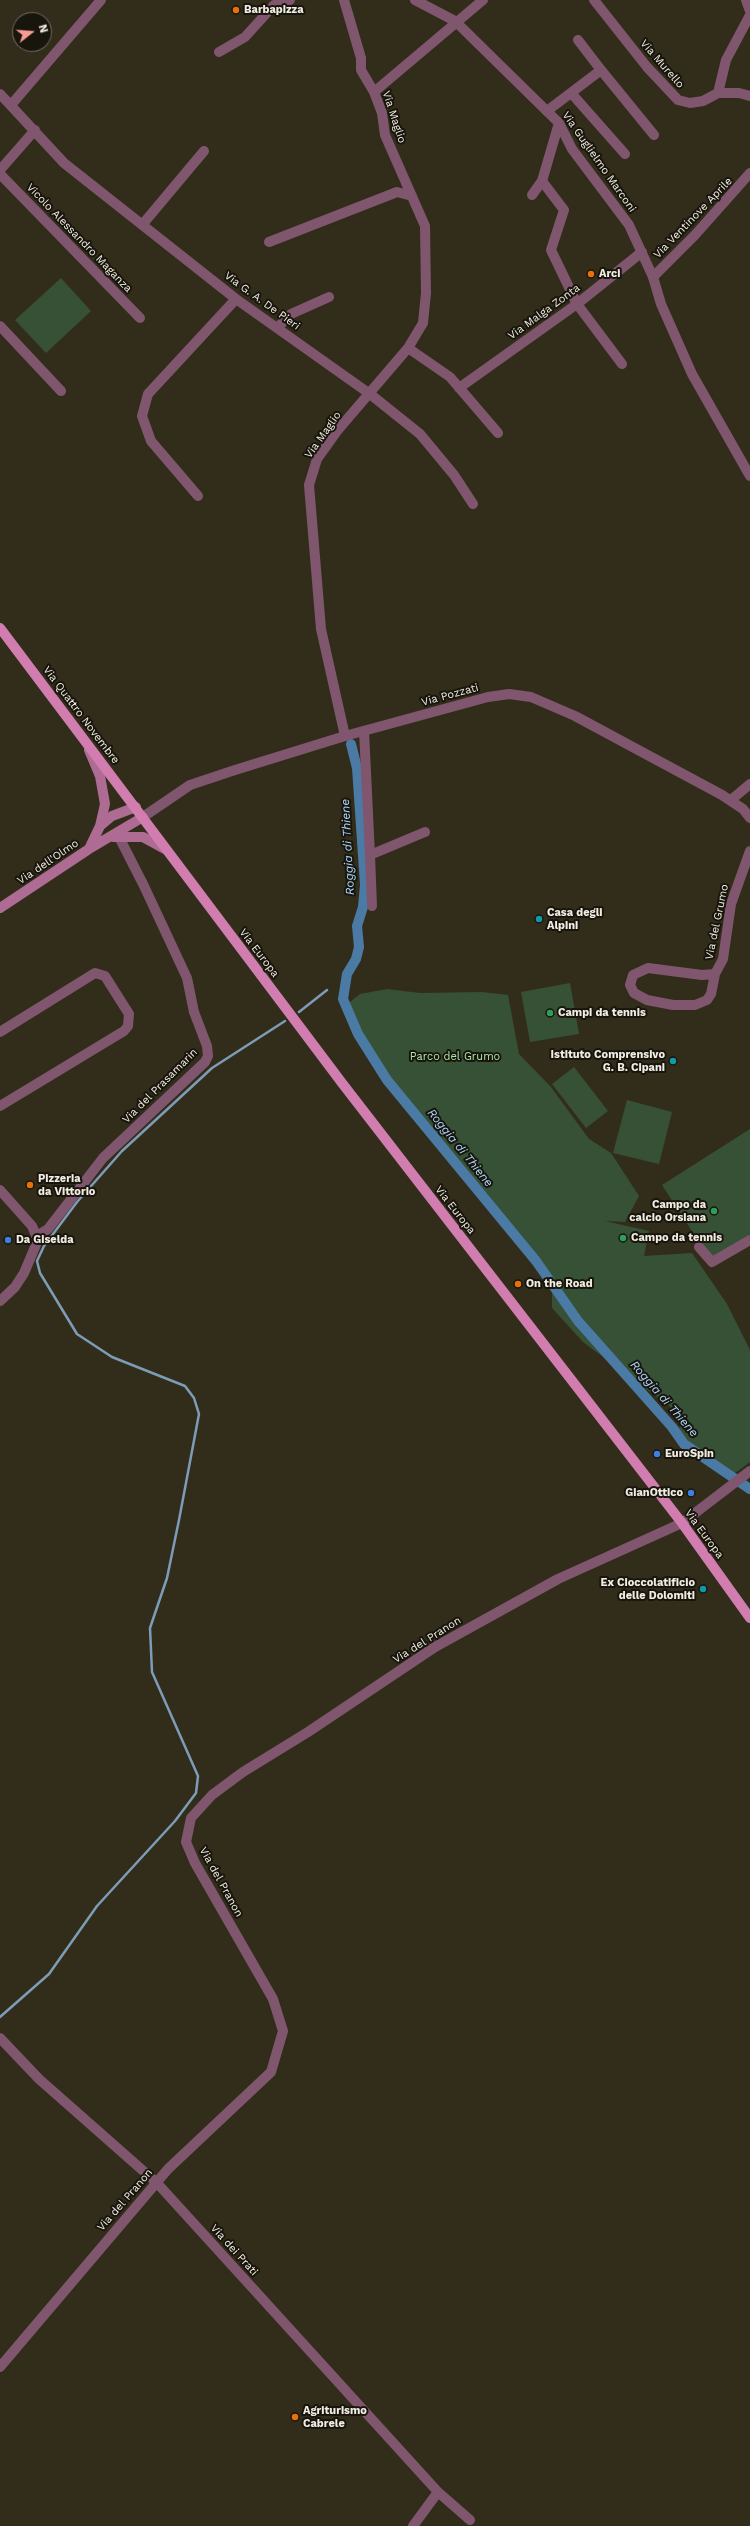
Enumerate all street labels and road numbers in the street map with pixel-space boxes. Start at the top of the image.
street label: Via Murello [637,37,687,91]
street label: Via Maglio [379,89,409,145]
street label: Via Guglielmo Marconi [559,109,639,215]
street label: Via Ventinove Aprile [651,175,735,261]
street label: Vicolo Alessandro Maganza [23,181,135,295]
street label: Via G. A. De Pieri [222,269,302,333]
street label: Via Malga Zonta [505,281,583,343]
street label: Via Maglio [302,409,344,461]
street label: Via Quattro Novembre [40,664,122,766]
street label: Via Pozzati [420,681,480,709]
street label: Via dell'Olmo [15,837,81,887]
street label: Via del Grumo [703,883,731,961]
street label: Via Europa [236,926,282,980]
street label: Via del Prasamarin [120,1046,200,1126]
street label: Via Europa [432,1183,478,1237]
street label: Via Europa [682,1507,726,1561]
street label: Via del Pranon [390,1614,464,1666]
street label: Via del Pranon [196,1845,246,1919]
street label: Via del Pranon [94,2166,156,2234]
street label: Via dei Prati [208,2222,260,2278]

